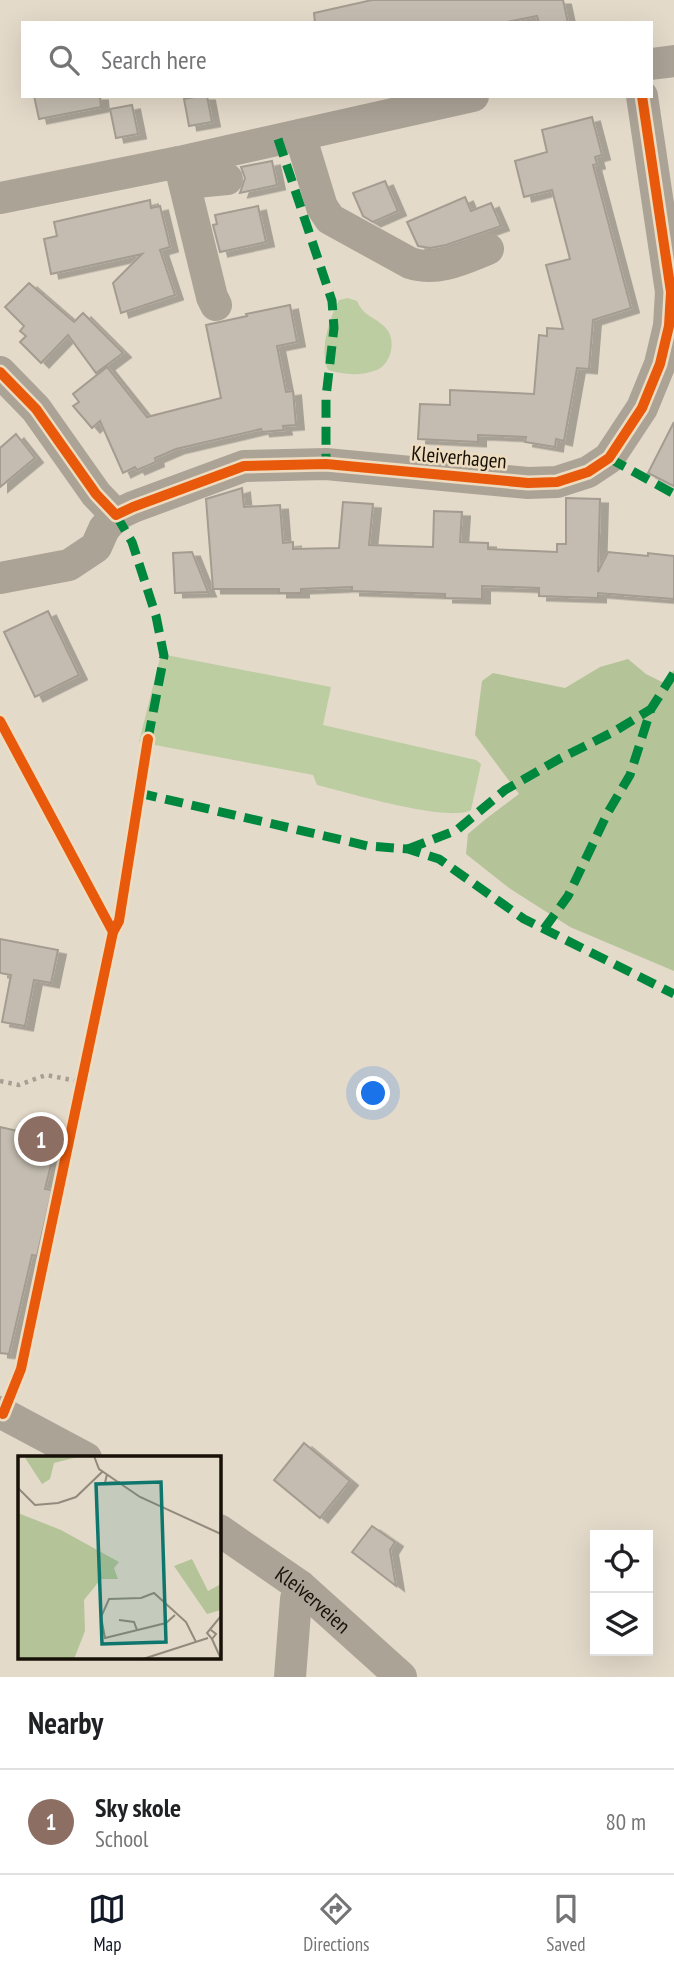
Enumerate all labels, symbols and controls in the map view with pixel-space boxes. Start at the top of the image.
search box [21,21,653,98]
icon: search [45,41,83,79]
text: Search here [101,43,207,76]
street label: Kleiverhagen [410,439,508,475]
your location [356,1076,390,1110]
pin: 1 [18,1113,64,1165]
inset map [18,1456,220,1660]
map controls [590,1530,653,1656]
button: locate [590,1530,653,1593]
street label: Kleiverveien [270,1560,356,1639]
button: layers [590,1593,653,1656]
text: Nearby [28,1703,103,1742]
text: Sky skole [95,1791,181,1824]
text: 1 [46,1807,57,1836]
text: 80 m [605,1807,646,1836]
text: School [95,1824,148,1853]
tab: Map [88,1890,126,1956]
tab: Directions [303,1890,369,1956]
tab: Saved [546,1890,586,1956]

